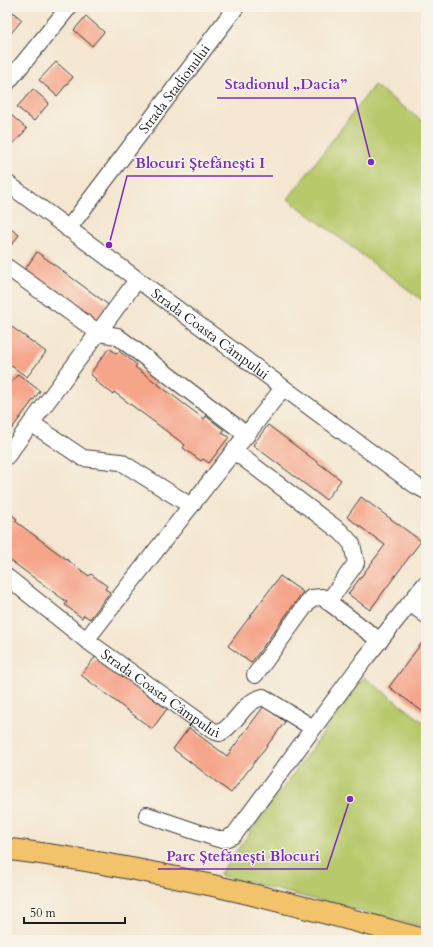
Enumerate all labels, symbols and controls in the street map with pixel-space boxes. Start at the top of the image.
street label: Strada Stadionului [134,40,214,137]
callout: Stadionul „Dacia” [217,71,355,98]
text: Stadionul „Dacia” [225,74,347,94]
callout: Blocuri Ștefănești I [127,149,273,176]
text: Blocuri Ștefănești I [135,153,265,173]
street label: Strada Coasta Câmpului [148,284,273,383]
street label: Strada Coasta Câmpului [97,644,222,742]
callout: Parc Ștefănești Blocuri [158,842,327,869]
text: Parc Ștefănești Blocuri [166,846,320,866]
scale bar [24,899,125,925]
text: 50 m [30,905,57,921]

